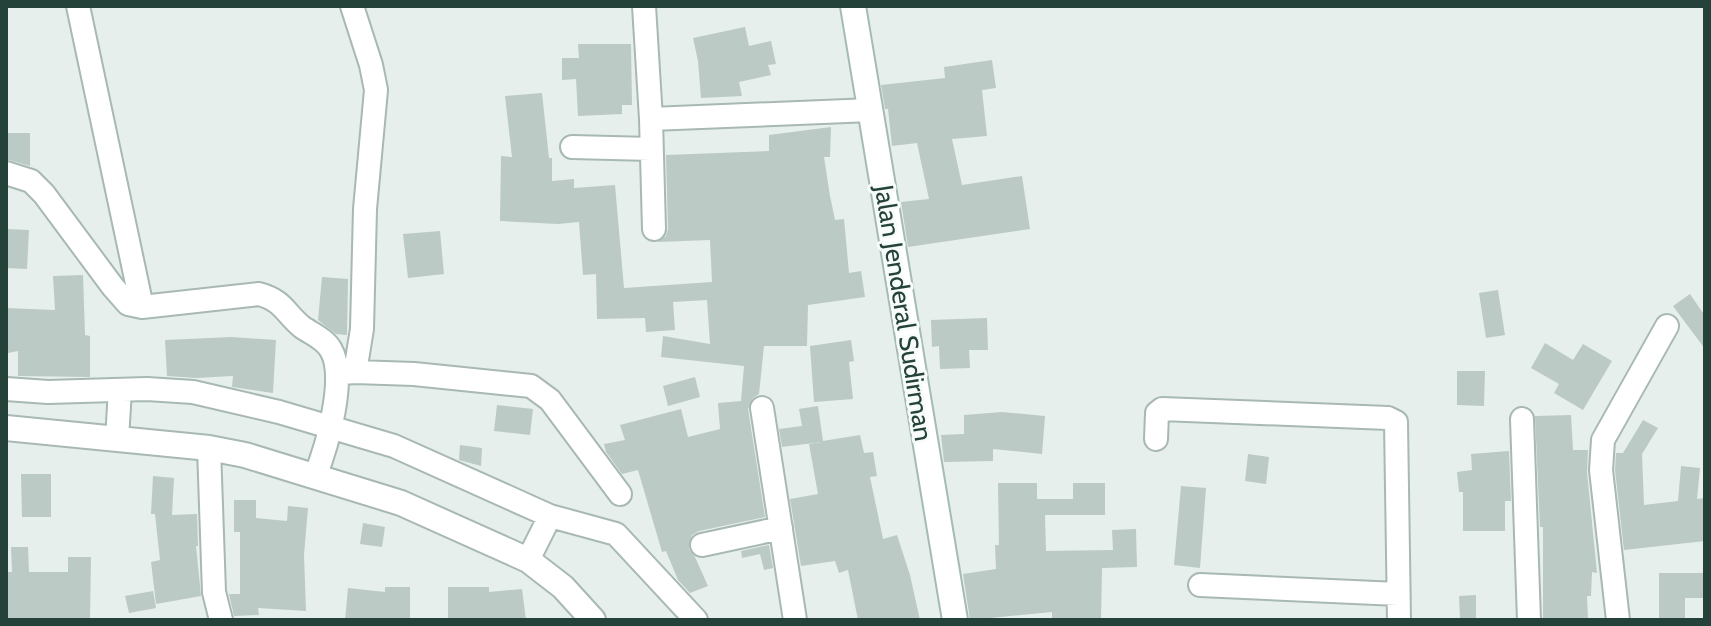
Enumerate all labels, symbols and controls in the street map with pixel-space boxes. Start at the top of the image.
street label: Jalan Jenderal Sudirman [868,182,940,443]

